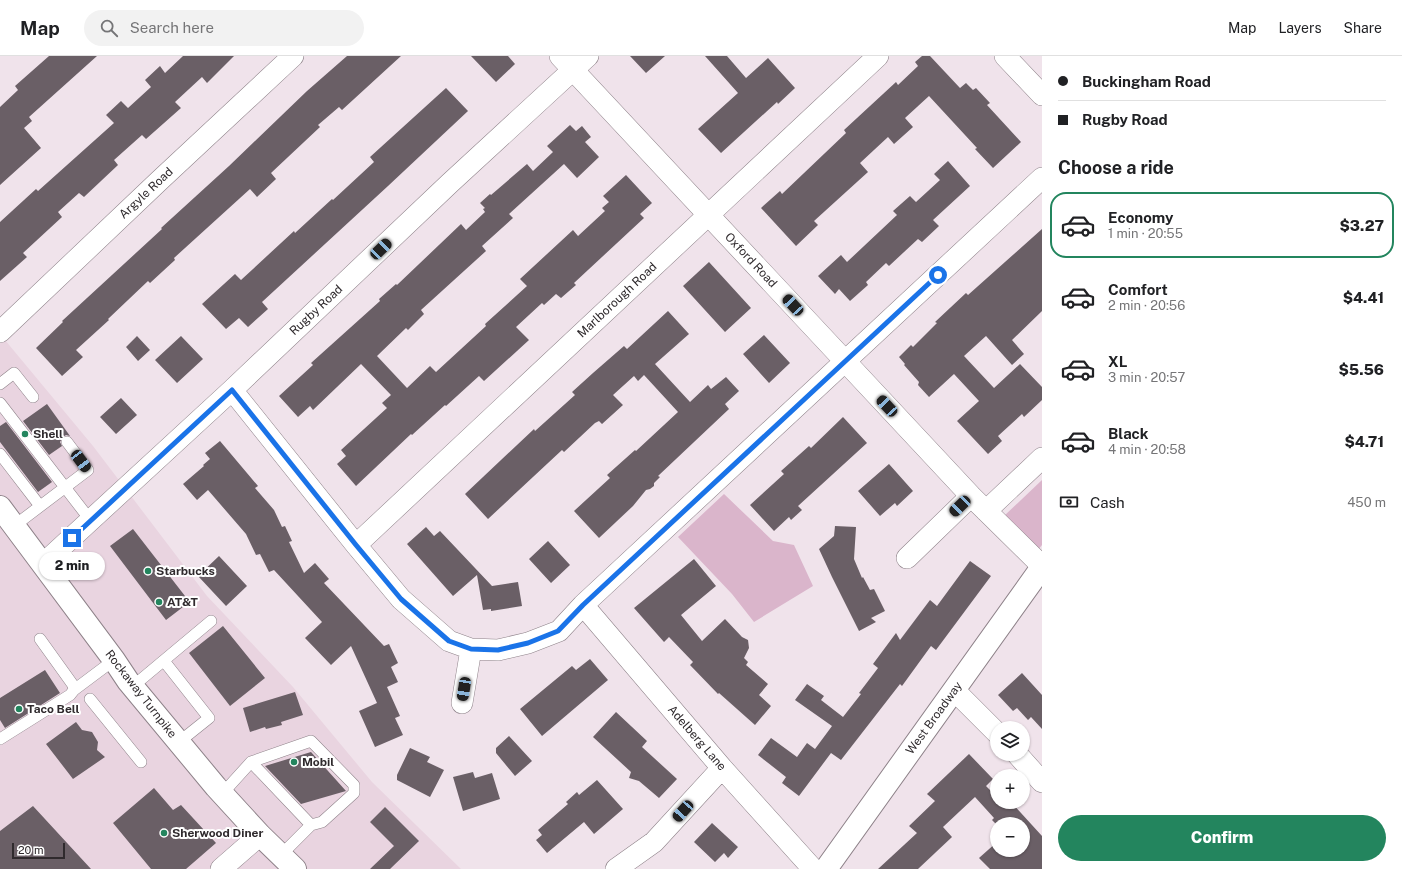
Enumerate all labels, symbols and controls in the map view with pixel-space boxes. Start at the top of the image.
search box [84,10,364,46]
text: Map [20,17,60,39]
icon: search [98,17,120,39]
text: Search here [130,19,214,36]
text: Map [1228,20,1256,36]
text: Layers [1278,20,1322,36]
text: Share [1344,20,1382,36]
text: Buckingham Road [1082,73,1211,90]
text: Rugby Road [1082,111,1168,128]
text: Choose a ride [1058,157,1174,178]
street label: Argyle Road [116,165,176,221]
icon: car [1060,207,1096,243]
text: Economy [1108,209,1173,226]
text: $3.27 [1339,217,1384,234]
text: 1 min · 20:55 [1108,226,1183,241]
street label: Oxford Road [722,230,780,290]
car [368,236,394,262]
street label: Marlborough Road [574,260,660,340]
route start [929,266,947,284]
icon: car [1060,279,1096,315]
text: Comfort [1108,281,1168,298]
street label: Rugby Road [287,282,345,338]
text: $4.41 [1343,289,1384,306]
car [780,292,806,318]
text: 2 min · 20:56 [1108,298,1185,313]
icon: car [1060,351,1096,387]
text: XL [1108,353,1127,370]
text: $5.56 [1338,361,1384,378]
text: 3 min · 20:57 [1108,370,1185,385]
car [874,393,900,419]
icon: car [1060,423,1096,459]
text: Black [1108,425,1148,442]
place label: Shell [33,427,63,441]
marker: Shell [20,429,30,439]
text: $4.71 [1344,433,1384,450]
text: 4 min · 20:58 [1108,442,1186,457]
car [69,448,93,474]
icon: cash [1058,491,1080,513]
car [947,493,973,519]
text: Cash [1090,494,1125,511]
text: 450 m [1347,495,1386,510]
route end [63,529,81,547]
callout: 2 min [39,552,105,580]
text: 2 min [55,558,89,573]
place label: Starbucks [156,564,215,578]
marker: Starbucks [143,566,153,576]
place label: AT&T [167,595,199,609]
marker: AT&T [154,597,164,607]
street label: Rockaway Turnpike [102,647,180,741]
car [456,676,472,702]
street label: West Broadway [903,678,965,757]
place label: Taco Bell [27,702,80,716]
street label: Adelberg Lane [665,703,729,774]
marker: Taco Bell [14,704,24,714]
map controls [990,721,1030,857]
button: layers [990,721,1030,761]
place label: Mobil [302,755,334,769]
marker: Mobil [289,757,299,767]
button: + [990,769,1030,809]
car [671,798,695,824]
button: Confirm [1058,815,1386,861]
button: − [990,817,1030,857]
place label: Sherwood Diner [172,826,263,840]
marker: Sherwood Diner [159,828,169,838]
scale bar [12,841,65,860]
text: 20 m [18,844,43,856]

